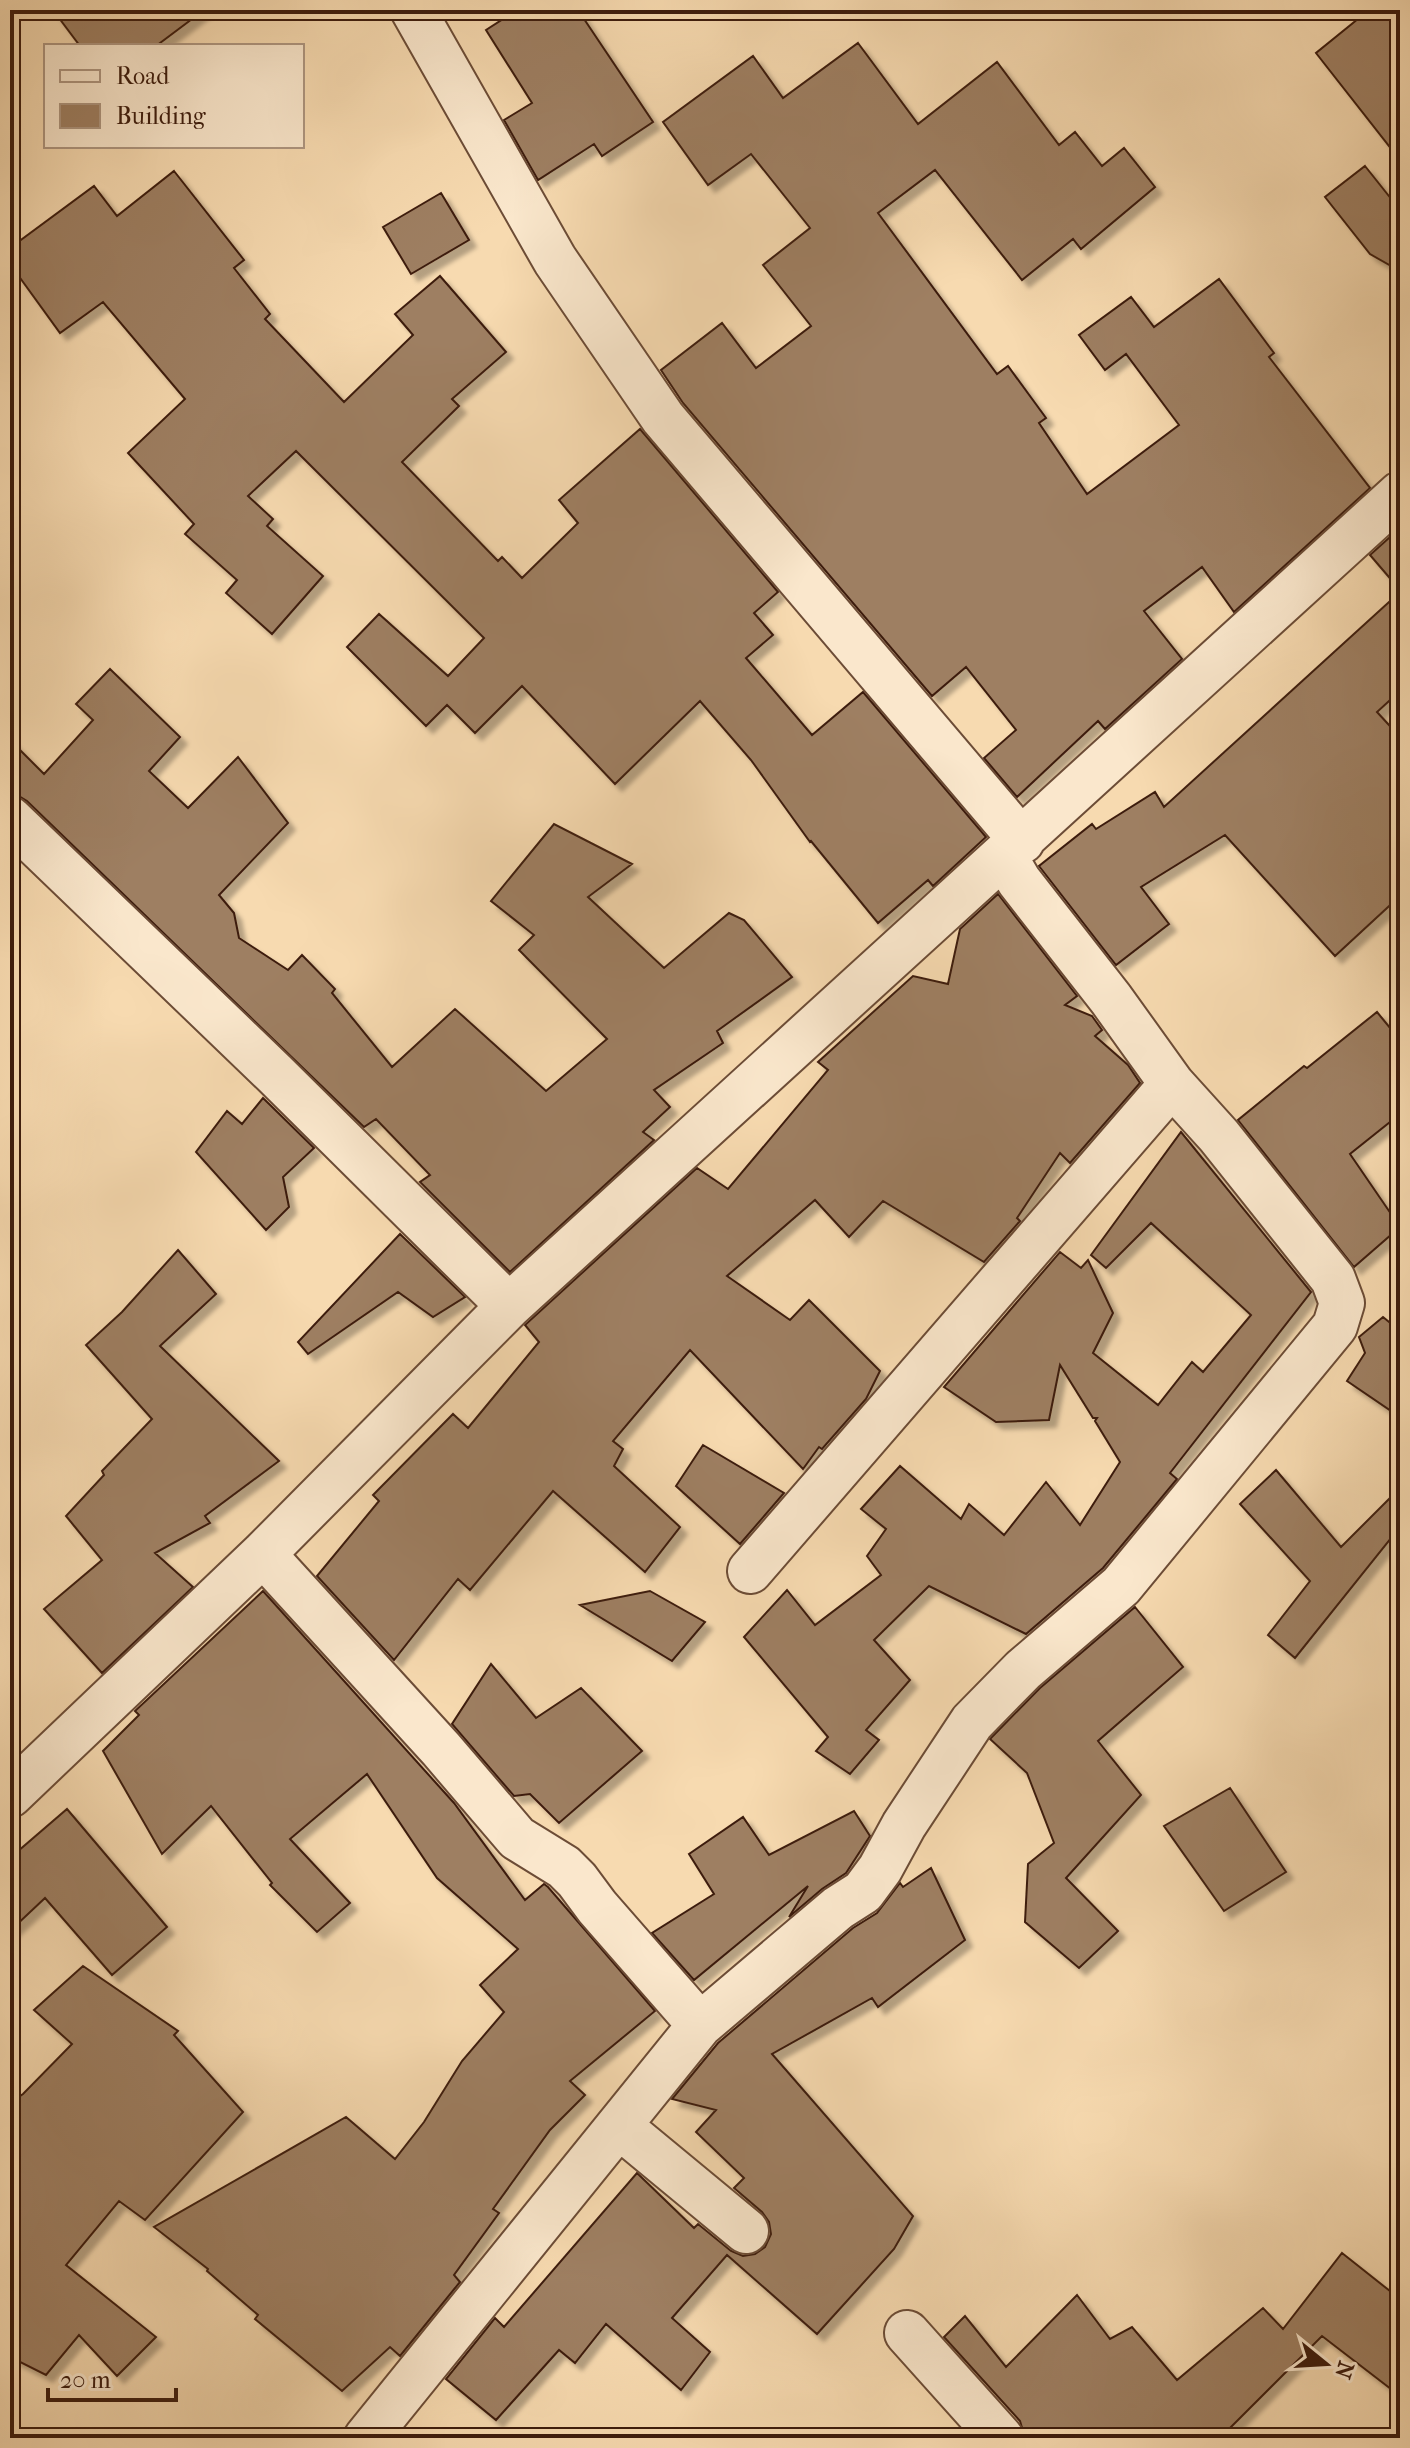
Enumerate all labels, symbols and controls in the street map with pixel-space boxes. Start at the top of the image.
legend [44,44,304,148]
text: Road [116,62,170,90]
text: Building [116,102,207,130]
north arrow [1286,2324,1366,2404]
scale bar [48,2352,176,2402]
text: N [1329,2358,1359,2382]
text: 20 m [60,2366,111,2394]

